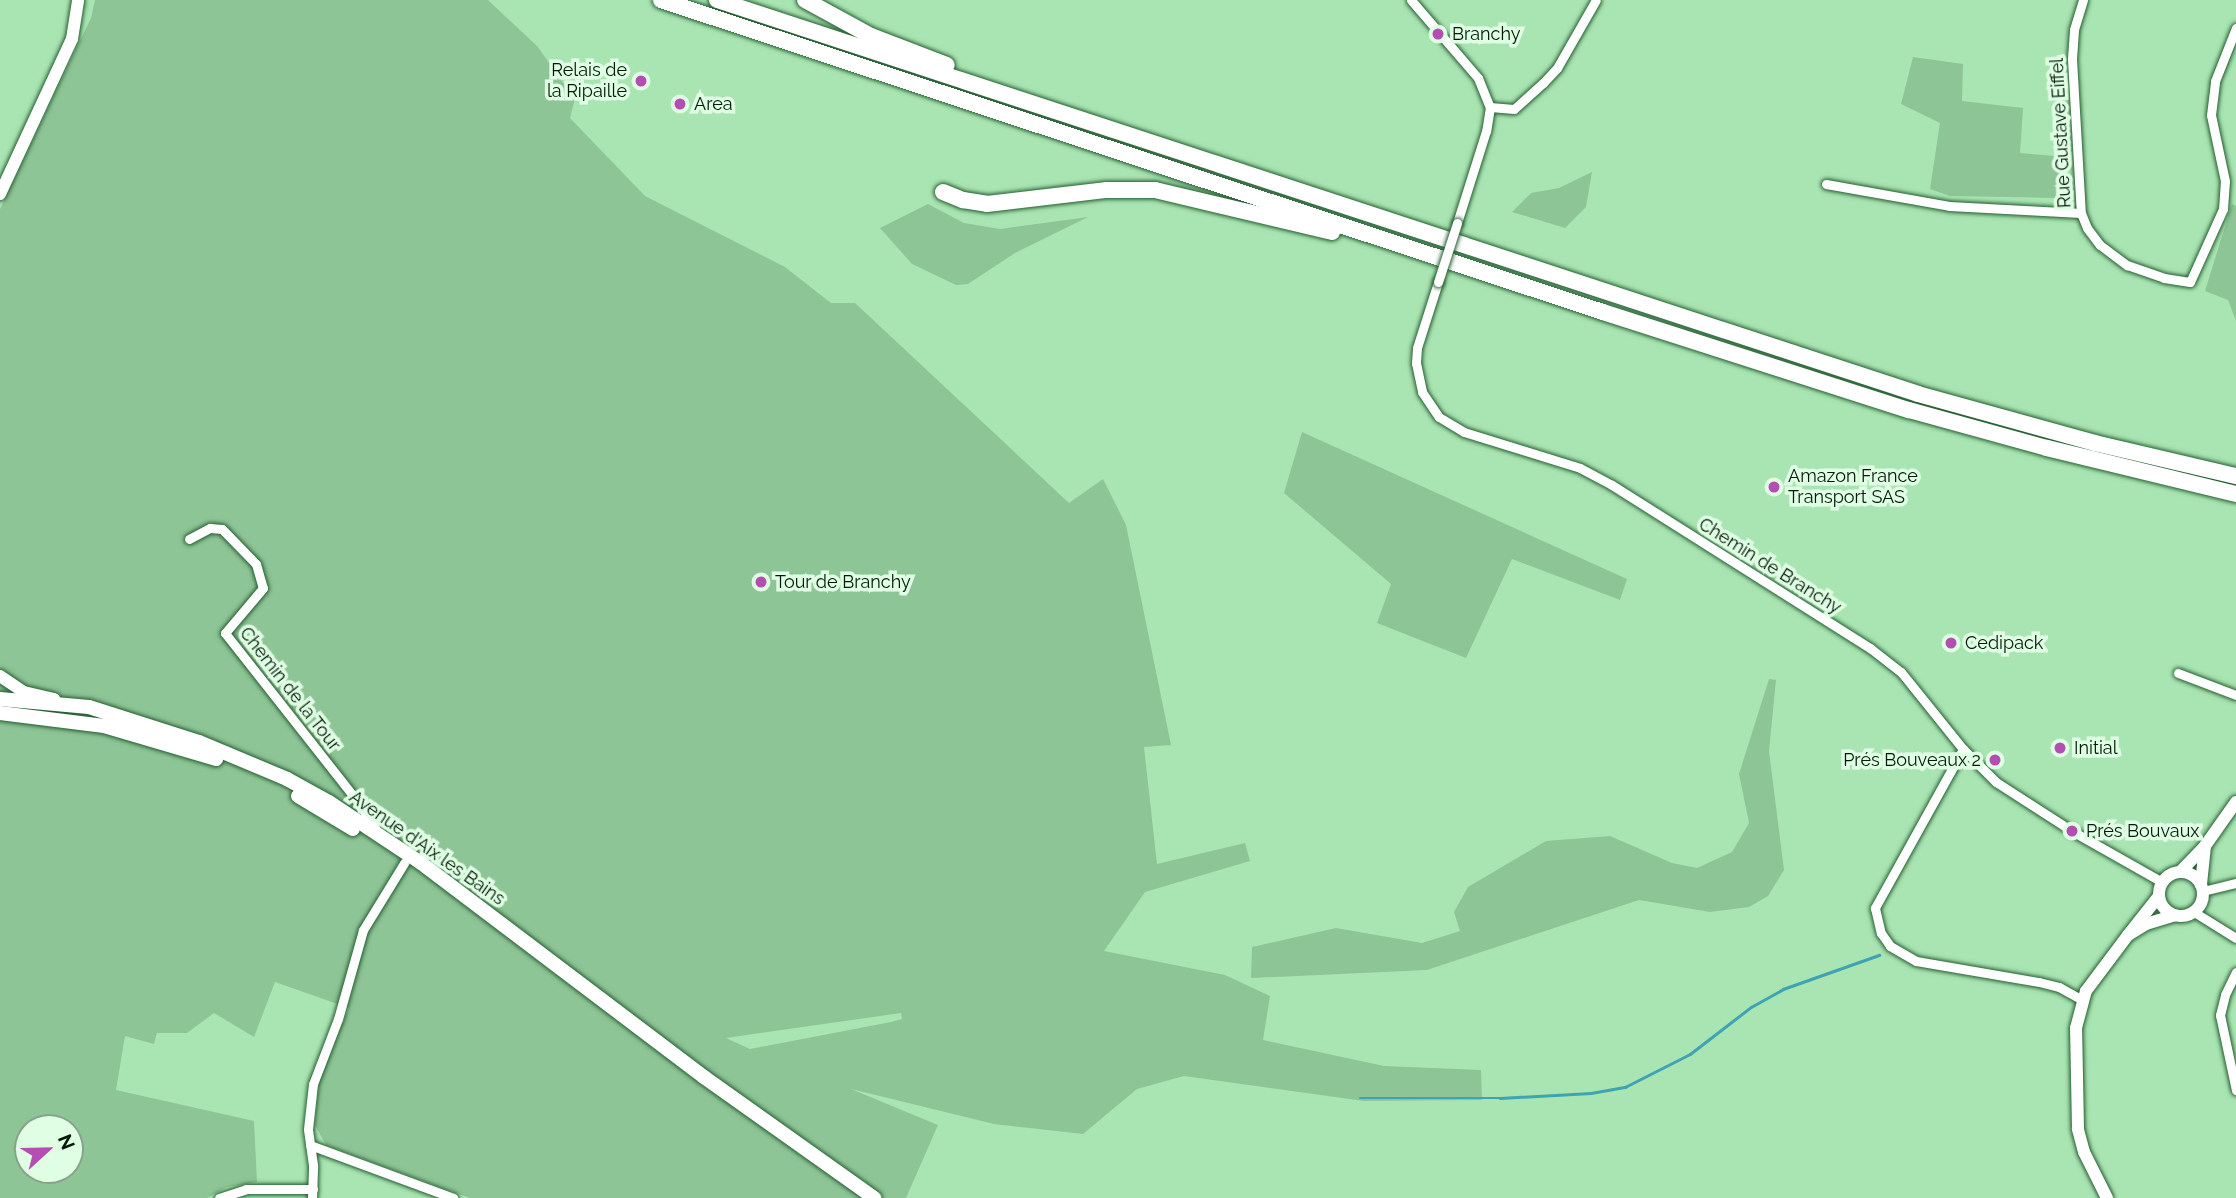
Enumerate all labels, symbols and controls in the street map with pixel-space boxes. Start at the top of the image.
place label: Branchy [1452,23,1520,45]
marker: Branchy [1430,26,1446,42]
street label: Rue Gustave Eiffel [2046,57,2076,209]
place label: Relais de la Ripaille [547,60,627,102]
marker: Relais de la Ripaille [633,73,649,89]
place label: Area [694,93,733,115]
marker: Area [672,96,688,112]
place label: Amazon France Transport SAS [1788,466,1918,508]
marker: Amazon France Transport SAS [1766,479,1782,495]
street label: Chemin de Branchy [1695,513,1845,619]
place label: Tour de Branchy [775,571,911,593]
marker: Tour de Branchy [753,574,769,590]
street label: Chemin de la Tour [235,623,345,755]
place label: Cedipack [1965,632,2043,654]
marker: Cedipack [1943,635,1959,651]
place label: Initial [2074,737,2118,759]
marker: Initial [2052,740,2068,756]
place label: Prés Bouveaux 2 [1843,749,1981,771]
marker: Prés Bouveaux 2 [1987,752,2003,768]
street label: Avenue d'Aix les Bains [345,786,509,910]
place label: Prés Bouvaux [2086,820,2199,842]
marker: Prés Bouvaux [2064,823,2080,839]
north arrow [14,1114,84,1184]
text: N [54,1131,80,1153]

